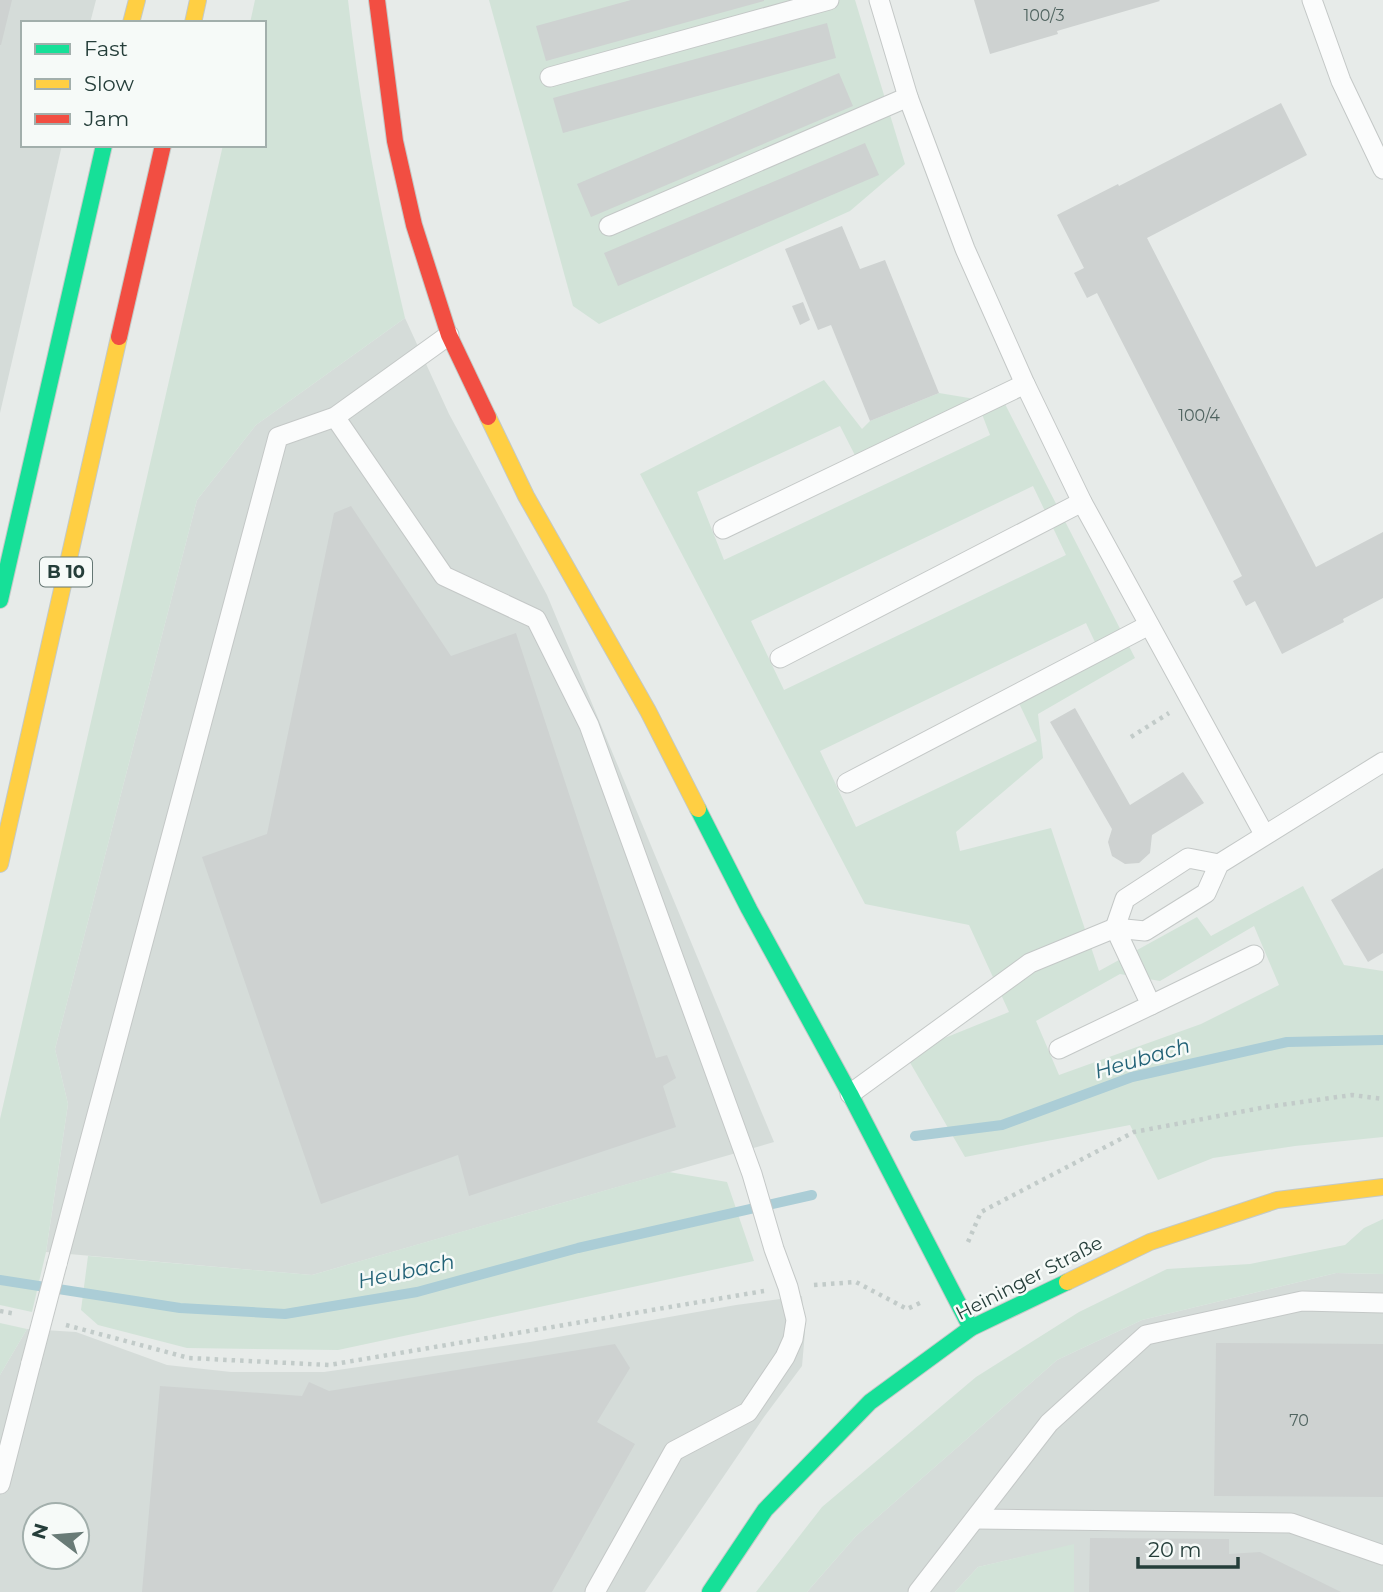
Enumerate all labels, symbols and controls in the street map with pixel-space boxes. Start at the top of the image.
house number: 100/3 [1023,6,1065,25]
legend [21,21,266,147]
text: Fast [84,36,128,61]
text: Slow [84,71,134,96]
text: Jam [83,106,129,131]
house number: 100/4 [1178,406,1220,425]
road number: B 10 [40,558,92,586]
water label: Heubach [1091,1032,1193,1084]
street label: Heininger Straße [952,1231,1106,1325]
water label: Heubach [355,1249,457,1293]
house number: 70 [1289,1411,1309,1430]
north arrow [21,1501,91,1571]
text: N [27,1521,53,1542]
scale bar [1138,1526,1238,1570]
text: 20 m [1148,1537,1202,1562]

